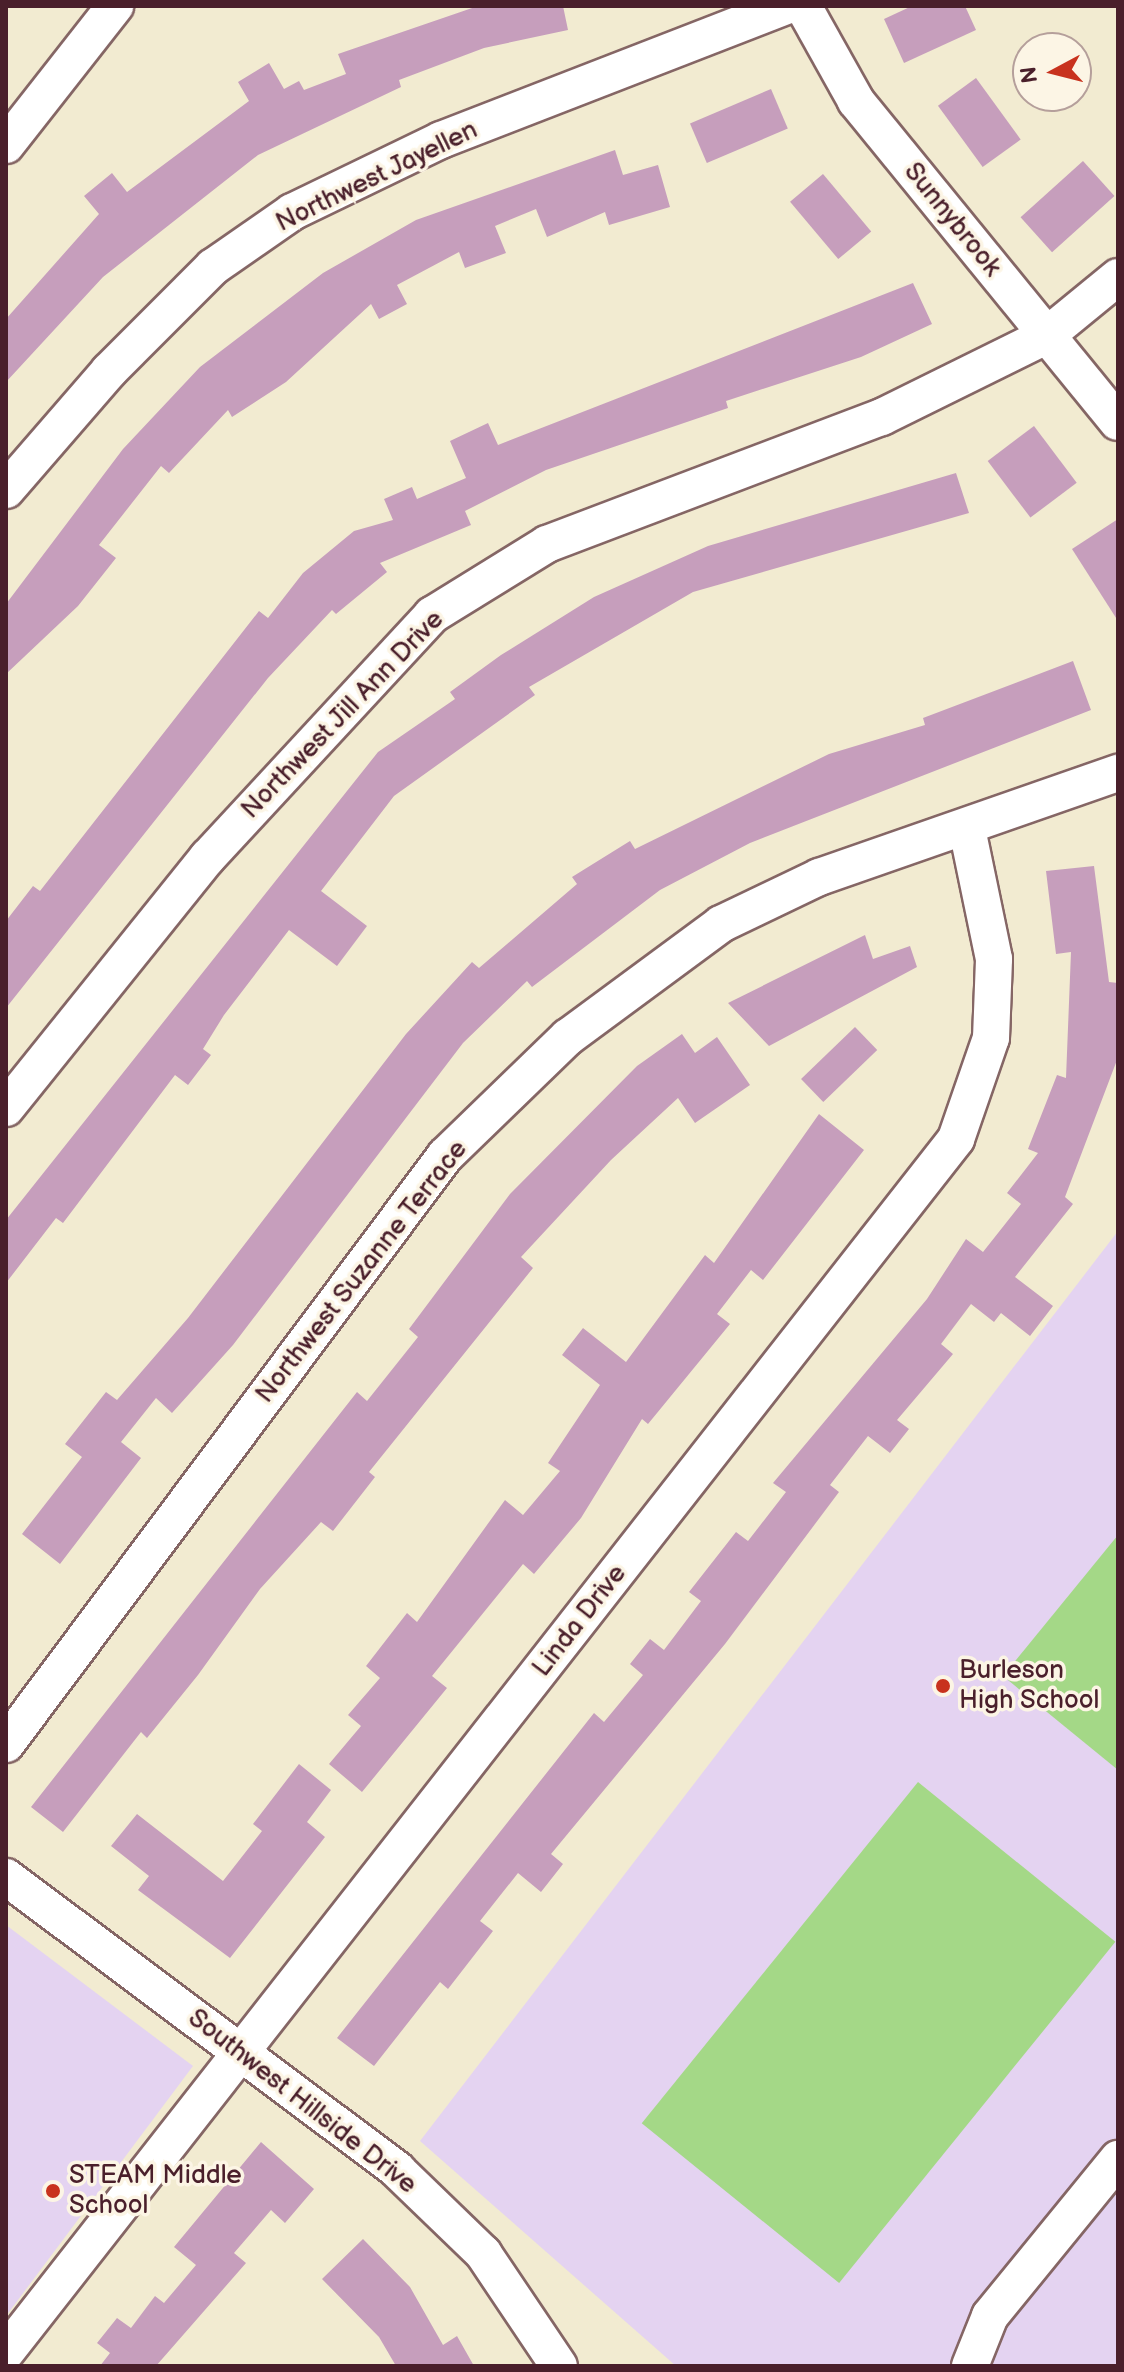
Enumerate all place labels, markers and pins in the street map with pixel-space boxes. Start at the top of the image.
place label: Burleson High School [959,1655,1100,1716]
marker: Burleson High School [934,1677,952,1695]
place label: STEAM Middle School [69,2160,242,2222]
marker: STEAM Middle School [44,2182,62,2200]

